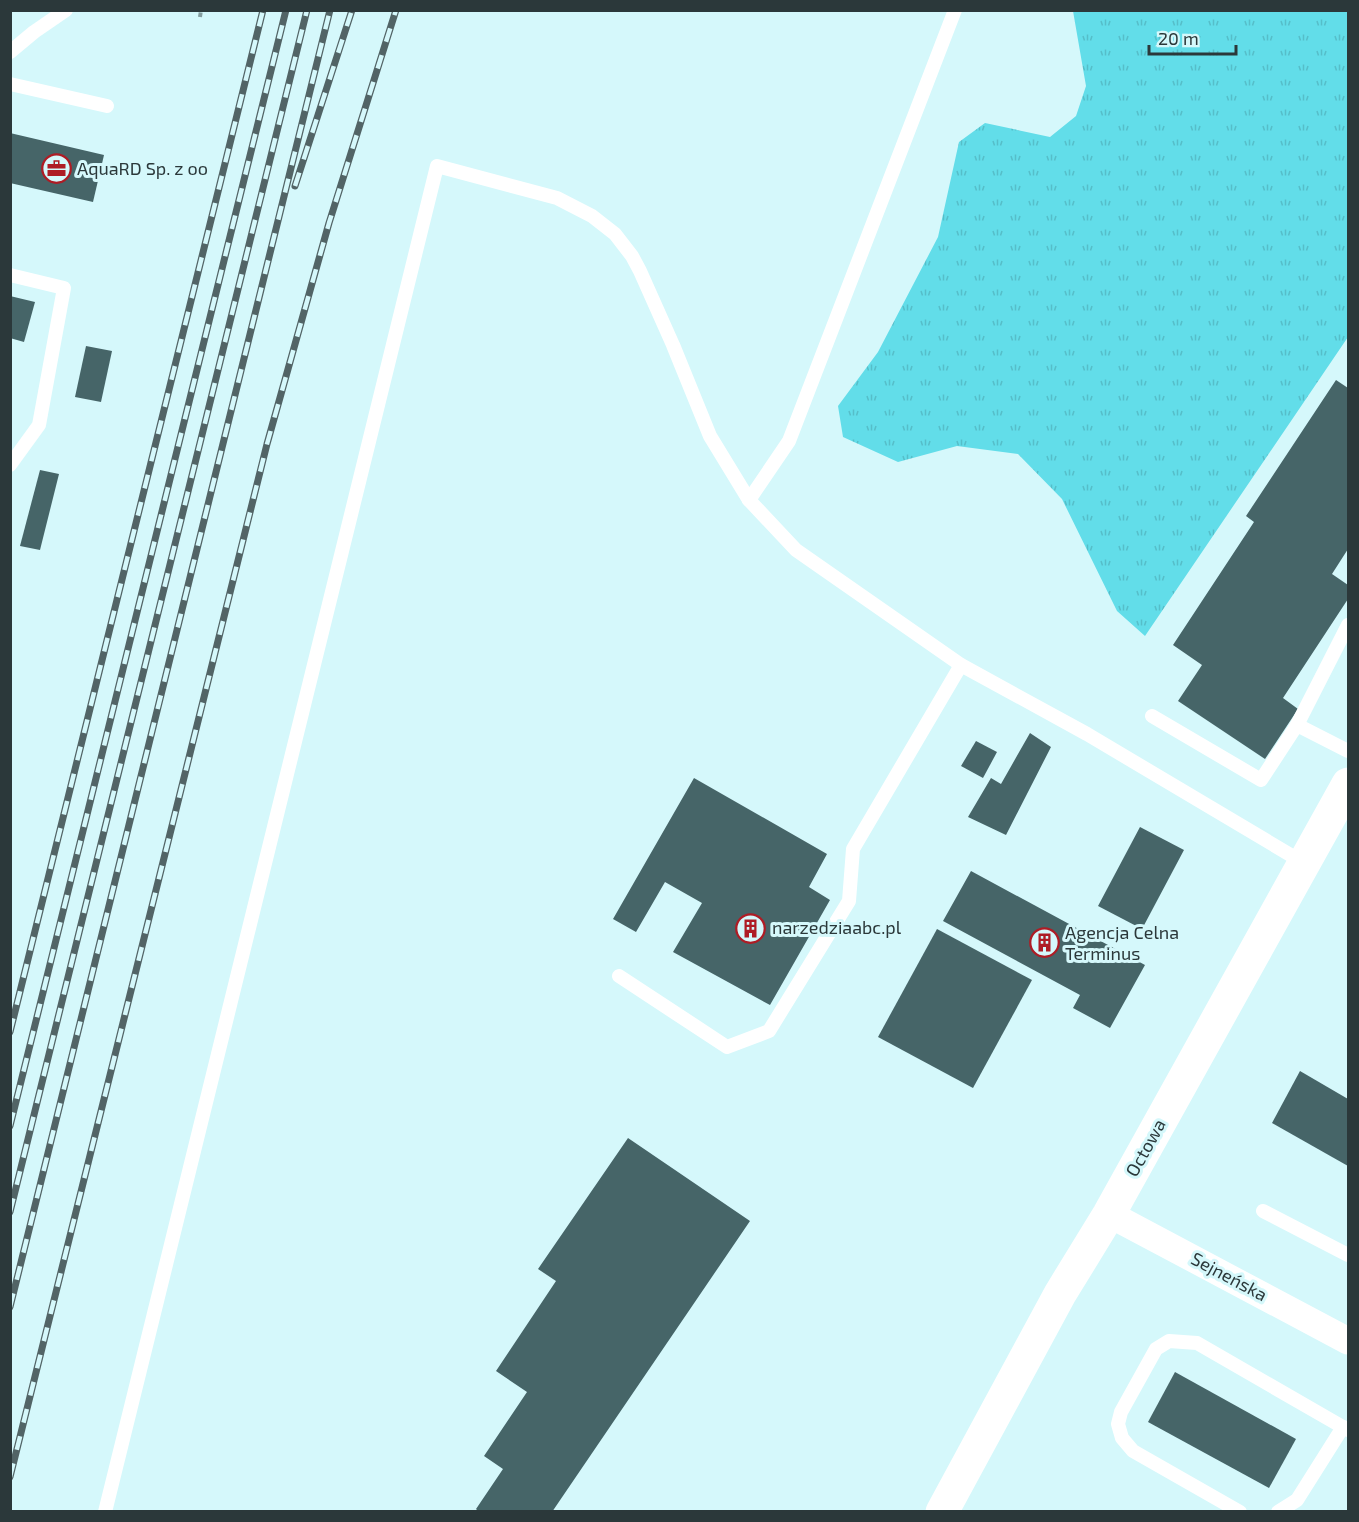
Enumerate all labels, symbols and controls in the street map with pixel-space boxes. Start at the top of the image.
scale bar [1149,18,1236,56]
text: 20 m [1158,27,1199,49]
office icon: AquaRD Sp. z oo [40,153,72,185]
place label: AquaRD Sp. z oo [77,157,208,179]
building icon: narzedziaabc.pl [735,912,767,944]
place label: narzedziaabc.pl [772,916,902,938]
place label: Agencja Celna Terminus [1065,921,1179,964]
building icon: Agencja Celna Terminus [1028,927,1060,959]
street label: Octowa [1120,1115,1170,1180]
street label: Sejneńska [1188,1247,1271,1305]

